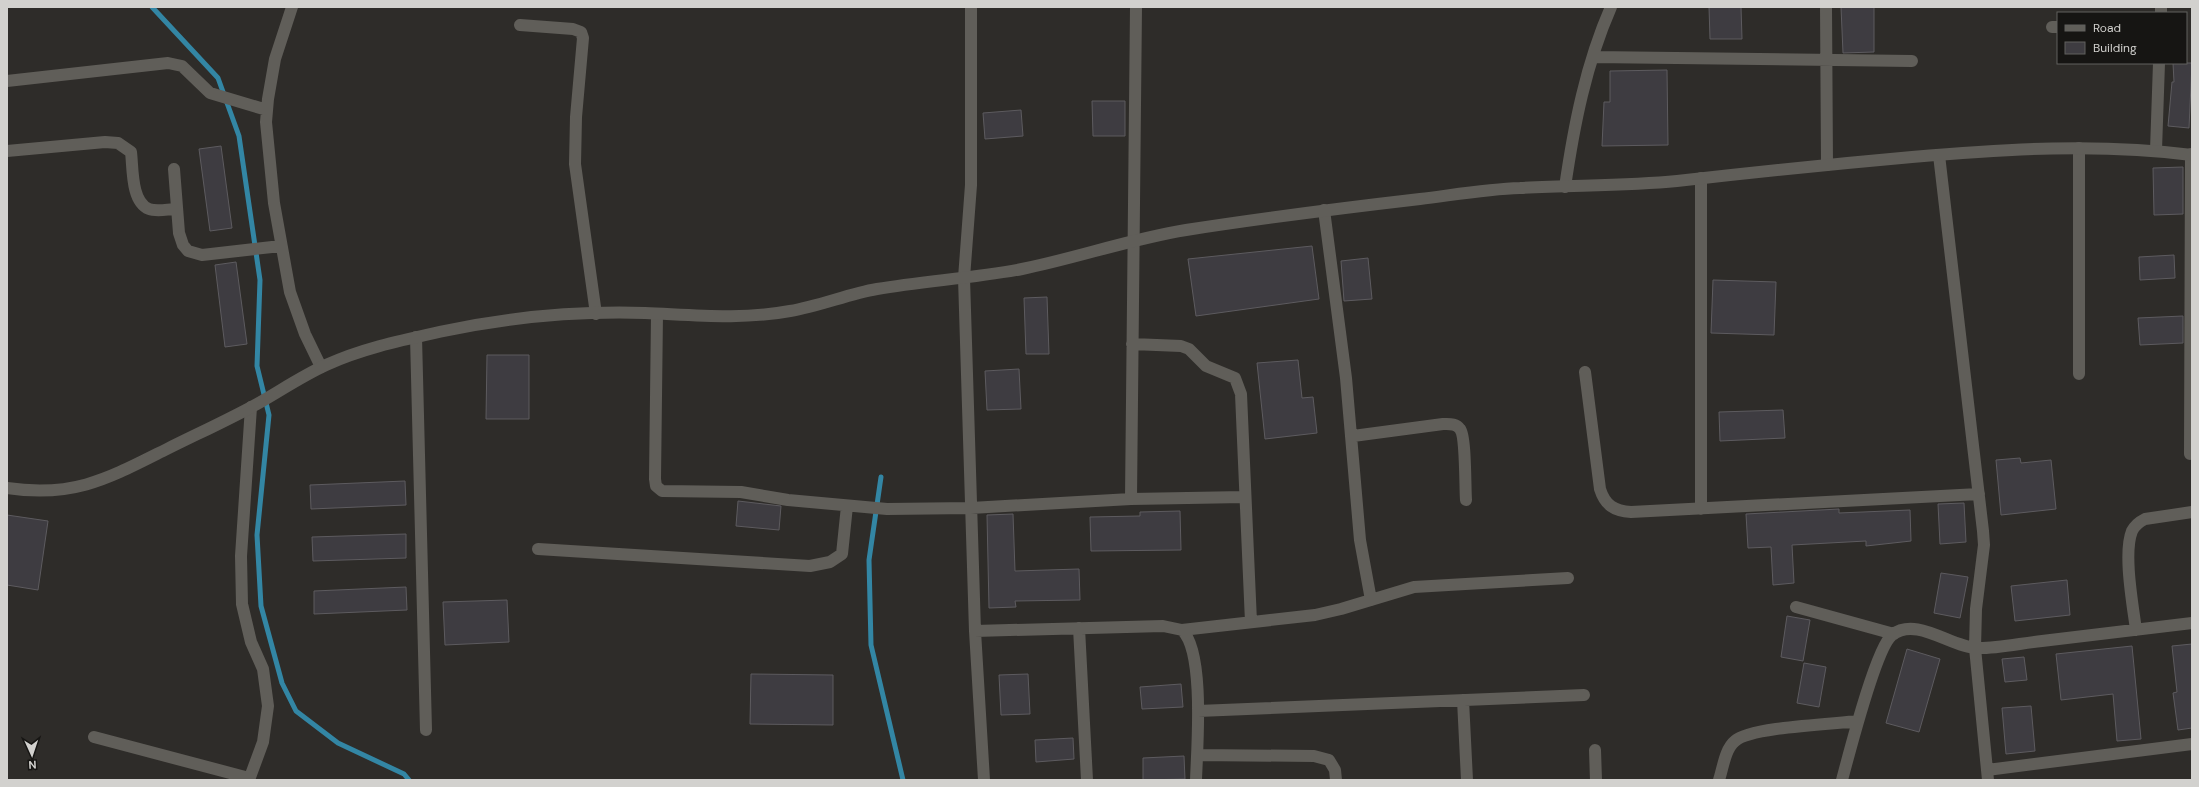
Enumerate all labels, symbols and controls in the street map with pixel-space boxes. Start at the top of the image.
legend [2057,12,2187,64]
text: Road [2093,20,2121,36]
text: Building [2093,40,2137,56]
north arrow [12,735,52,775]
text: N [28,758,37,772]

